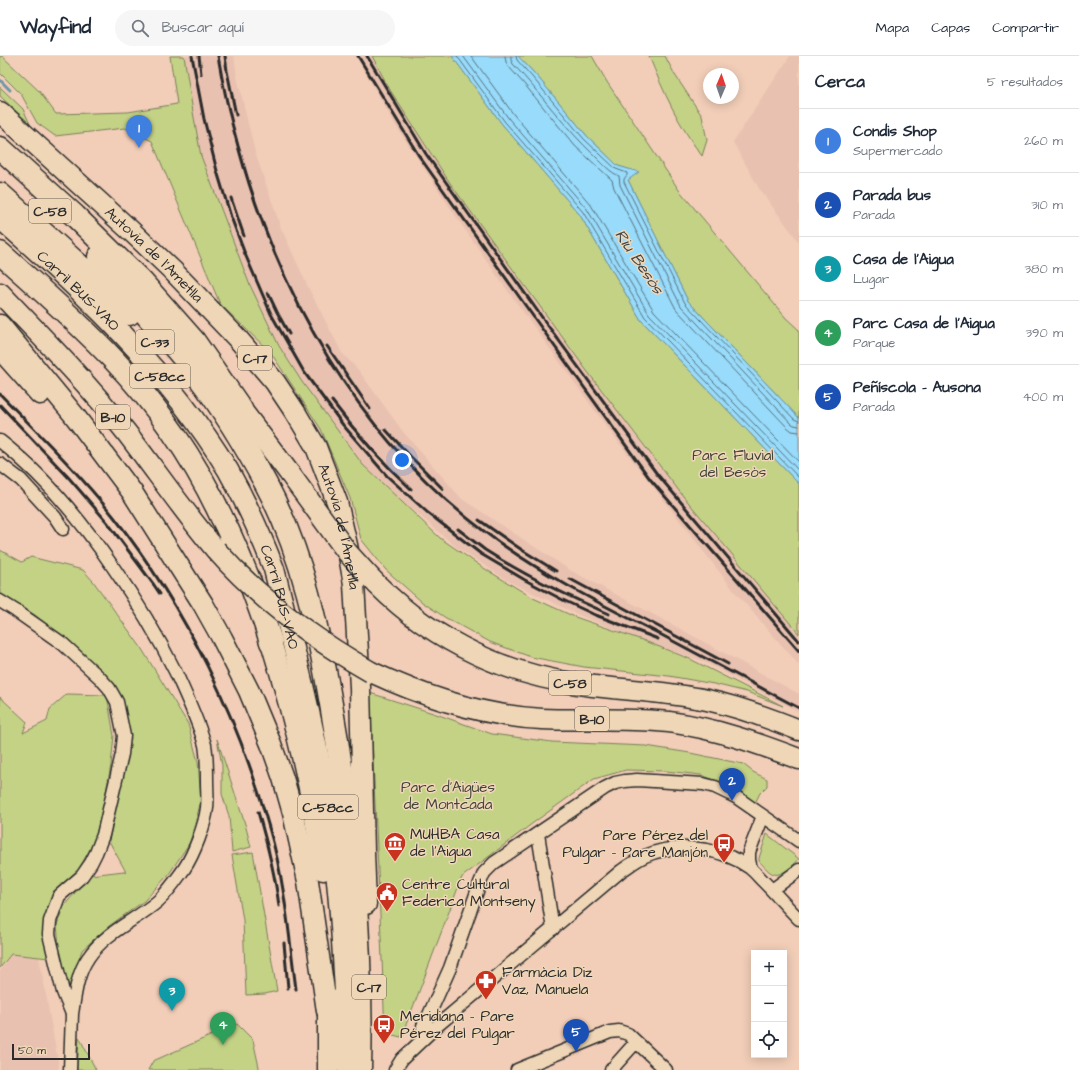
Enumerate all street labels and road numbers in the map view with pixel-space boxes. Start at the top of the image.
road number: C-58 [29,199,71,223]
street label: Autovia de l'Ametlla [100,202,208,308]
street label: Carril BUS-VAO [32,246,124,336]
road number: C-33 [136,330,174,354]
road number: C-17 [238,346,272,370]
road number: C-58cc [130,364,190,388]
road number: B-10 [96,405,130,429]
street label: Autovia de l'Ametlla [312,461,364,591]
street label: Carril BUS-VAO [254,542,304,652]
road number: C-58 [549,671,591,695]
road number: B-10 [575,707,609,731]
road number: C-58cc [298,795,358,819]
road number: C-17 [352,975,386,999]

